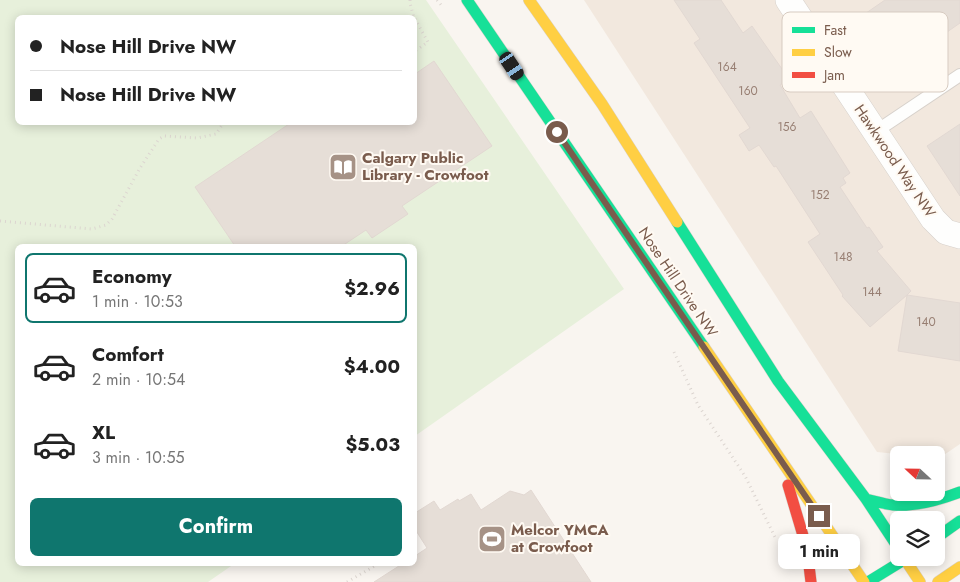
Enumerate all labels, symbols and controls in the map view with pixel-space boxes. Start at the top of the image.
legend [782,12,948,92]
text: Fast [824,20,847,40]
text: Nose Hill Drive NW [60,33,236,60]
text: Slow [824,42,852,62]
car [497,49,526,83]
house number: 164 [717,58,737,76]
text: Jam [822,65,845,85]
text: Nose Hill Drive NW [60,81,236,108]
house number: 160 [738,82,758,100]
street label: Hawkwood Way NW [849,100,941,222]
house number: 156 [777,118,797,136]
route start [546,121,568,143]
place label: Calgary Public Library - Crowfoot [362,147,489,186]
library icon: Calgary Public Library - Crowfoot [328,152,358,182]
house number: 152 [811,186,830,204]
street label: Nose Hill Drive NW [633,223,723,342]
house number: 148 [834,248,852,266]
text: Economy [92,263,172,290]
icon: car [32,266,77,311]
text: $2.96 [344,275,400,302]
house number: 144 [862,283,882,301]
text: 1 min · 10:53 [92,290,183,313]
house number: 140 [916,313,936,331]
text: Comfort [92,341,164,368]
icon: car [32,344,77,389]
text: $4.00 [344,353,400,380]
text: 2 min · 10:54 [92,368,185,391]
text: XL [92,419,115,446]
icon: car [32,422,77,467]
text: $5.03 [345,431,400,458]
text: 3 min · 10:55 [92,446,185,469]
north arrow [890,446,945,501]
map controls [890,446,945,566]
button: Confirm [30,498,402,556]
route end [808,505,830,527]
button: layers [890,511,945,566]
place label: Melcor YMCA at Crowfoot [511,519,609,558]
sports icon: Melcor YMCA at Crowfoot [477,524,507,554]
callout: 1 min [778,534,860,568]
text: 1 min [799,540,839,563]

